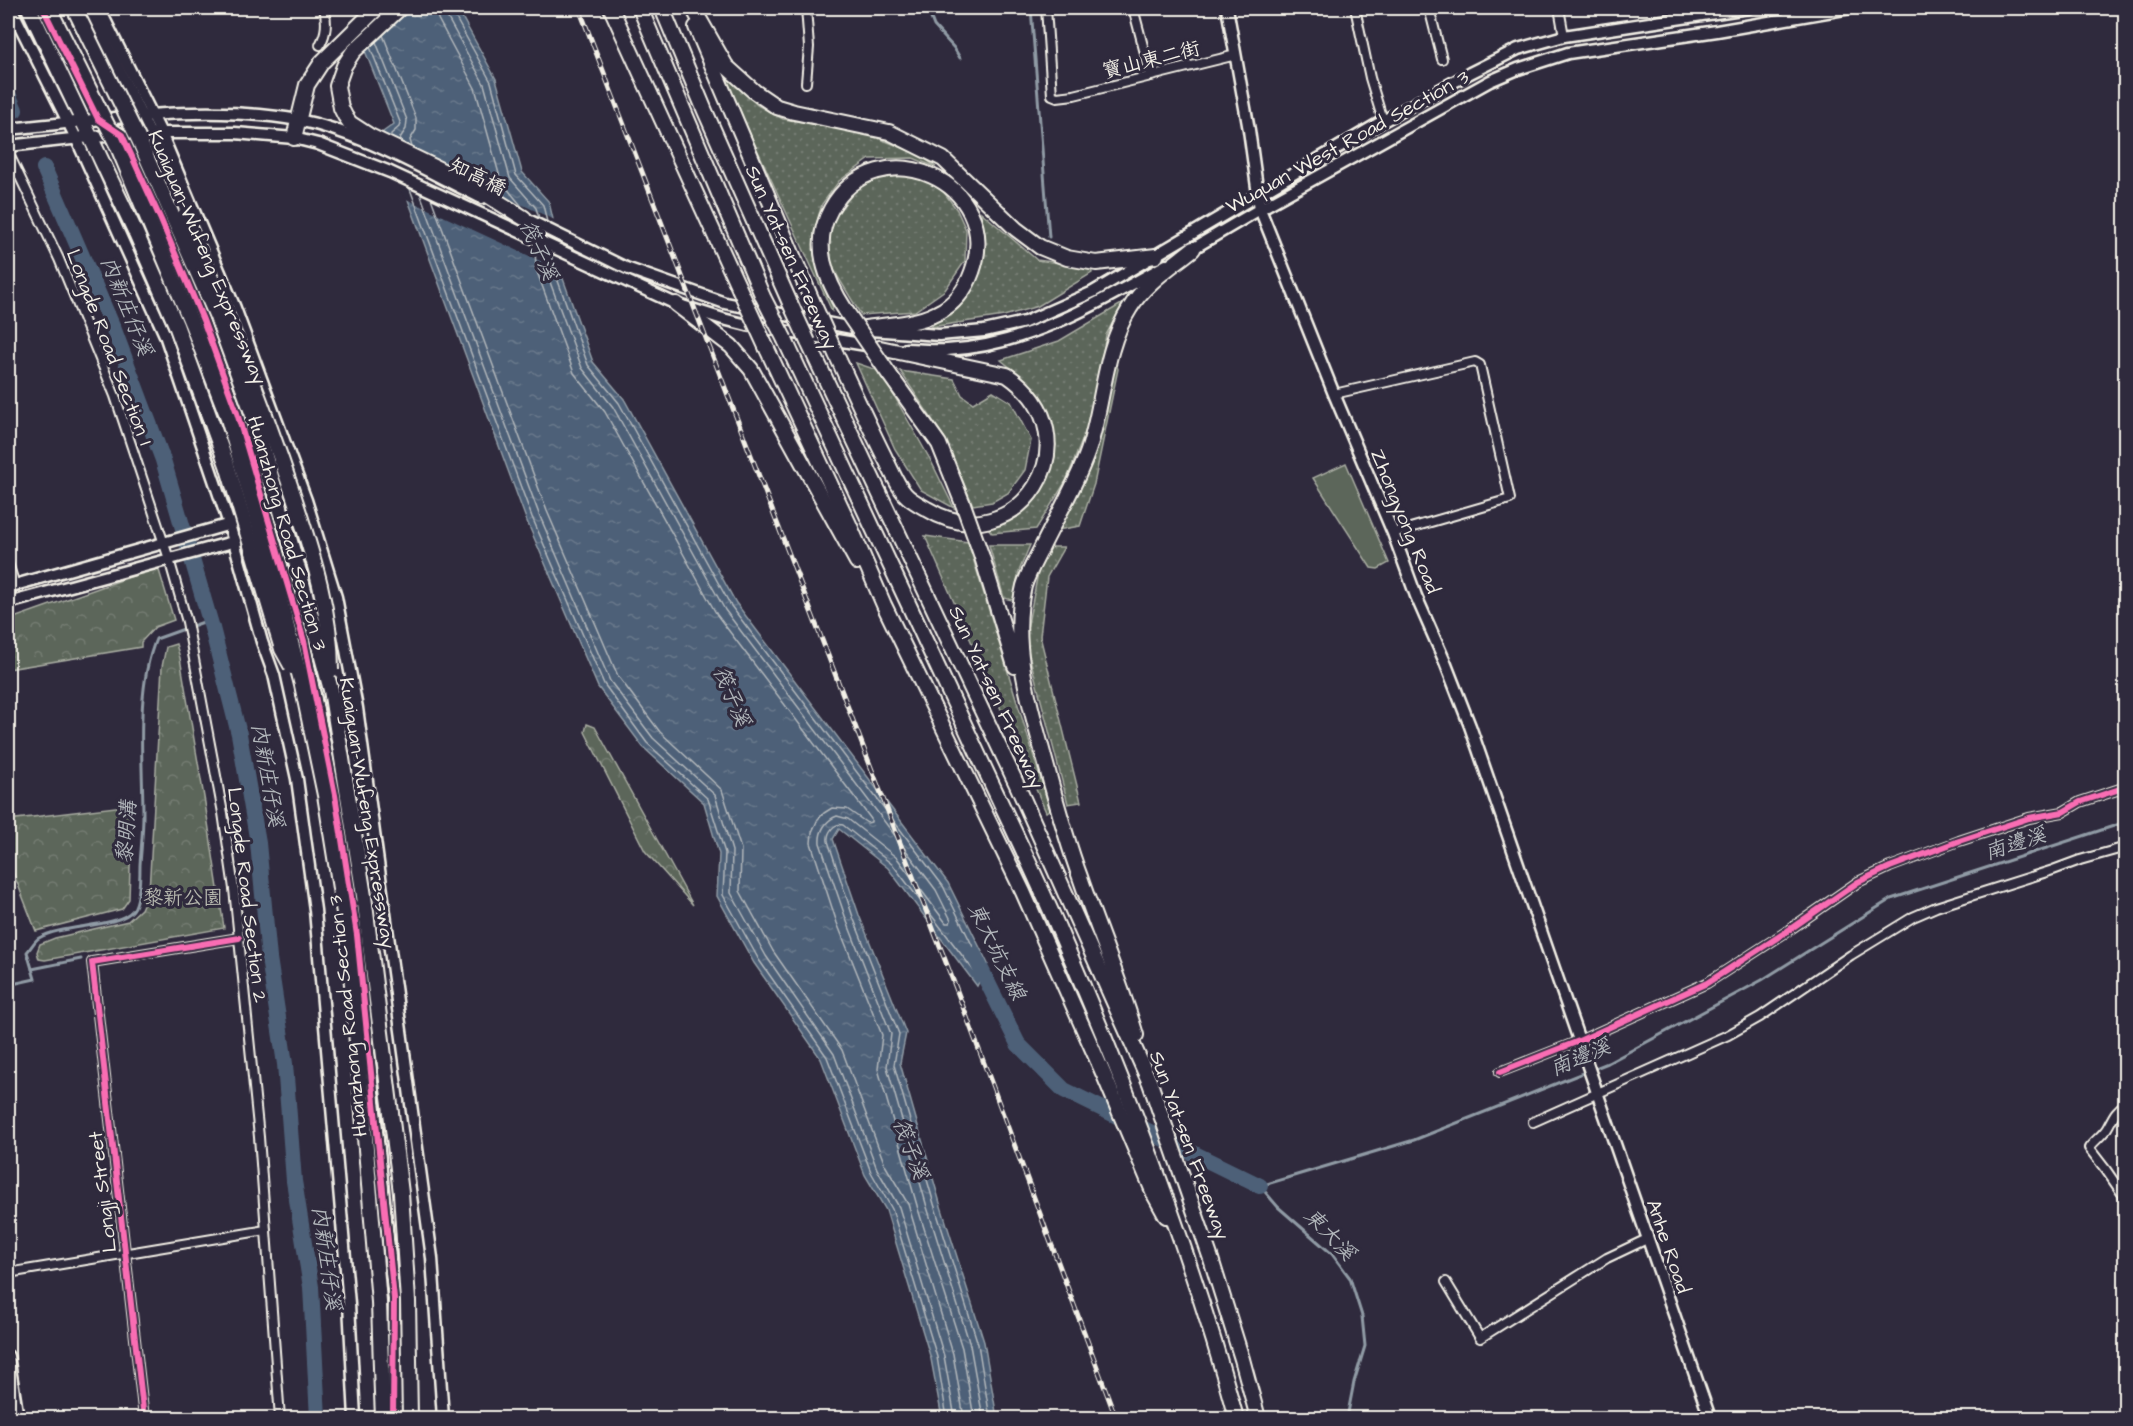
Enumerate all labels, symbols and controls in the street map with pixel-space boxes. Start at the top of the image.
street label: 寶山東二街 [1099,34,1203,86]
street label: Wuquan West Road Section 3 [1221,63,1474,221]
street label: Kuaiguan-Wufeng Expressway [140,126,273,389]
street label: 知高橋 [444,151,511,203]
street label: Sun Yat-sen Freeway [737,161,844,354]
water label: 筏子溪 [512,216,565,286]
street label: Longde Road Section 1 [58,245,160,450]
water label: 內新庄仔溪 [93,252,160,361]
street label: Huanzhong Road Section 3 [239,413,334,654]
street label: Zhongyong Road [1362,445,1447,598]
street label: Sun Yat-sen Freeway [940,601,1051,794]
water label: 筏子溪 [706,662,758,732]
street label: Kuaiguan-Wufeng Expressway [331,676,402,951]
water label: 內新庄仔溪 [244,721,291,830]
street label: Longde Road Section 2 [219,786,274,1005]
water label: 黎明溝 [110,798,143,864]
water label: 南邊溪 [1981,820,2051,867]
park label: 黎新公園 [143,884,223,912]
street label: Huanzhong Road Section 3 [321,894,376,1138]
water label: 東大坑支線 [961,898,1033,1006]
water label: 南邊溪 [1546,1031,1616,1083]
street label: Sun Yat-sen Freeway [1141,1047,1236,1244]
water label: 筏子溪 [886,1115,936,1185]
street label: Longji Street [82,1130,125,1254]
street label: Anhe Road [1639,1196,1697,1297]
water label: 東大溪 [1297,1202,1363,1268]
water label: 內新庄仔溪 [305,1204,348,1313]

